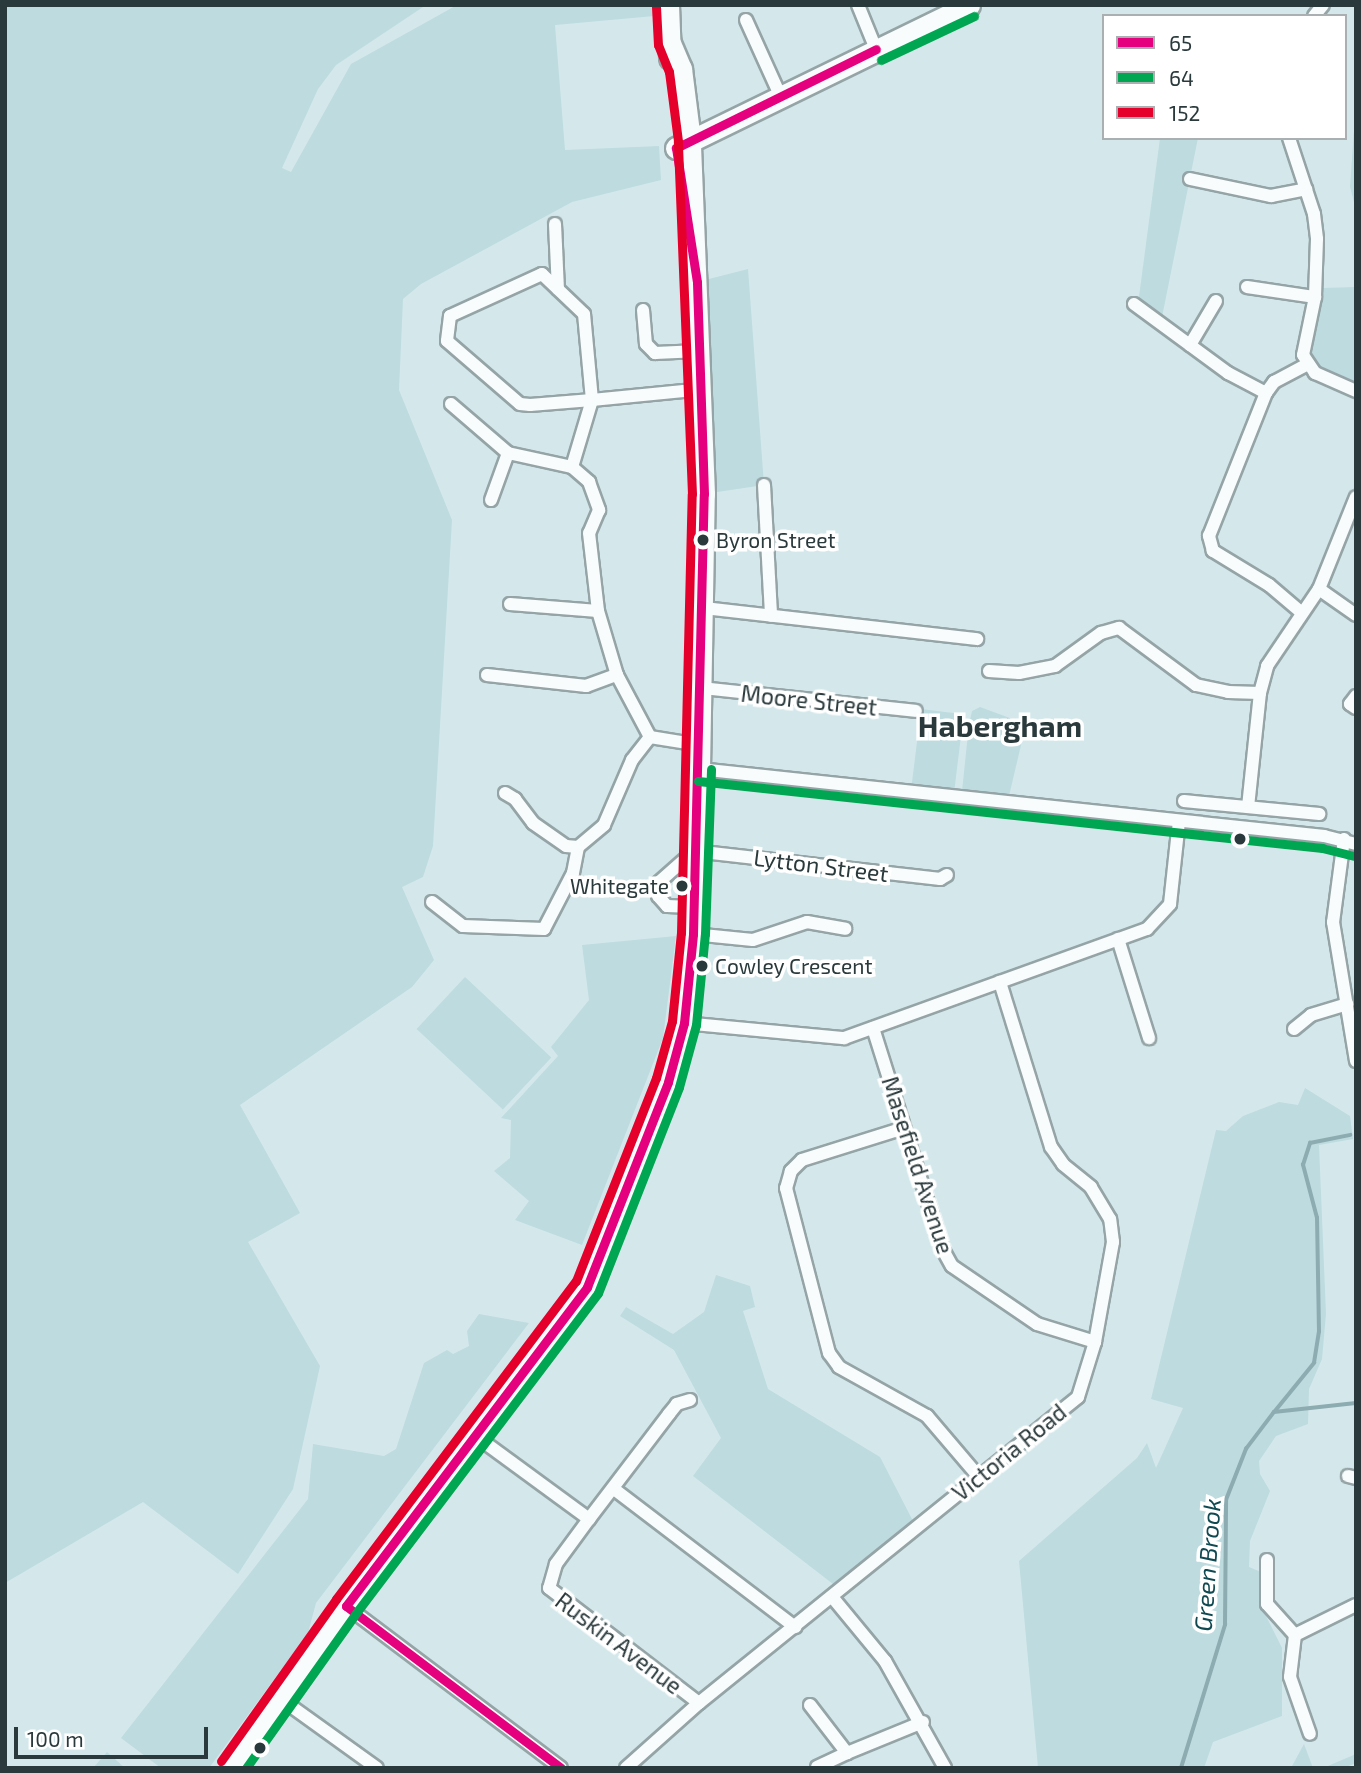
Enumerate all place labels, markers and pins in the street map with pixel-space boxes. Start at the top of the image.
place label: Byron Street [716,527,835,553]
marker: Byron Street [696,533,710,547]
unlabelled marker [1233,832,1247,846]
place label: Whitegate [570,873,669,899]
marker: Whitegate [675,879,689,893]
place label: Cowley Crescent [715,953,873,979]
marker: Cowley Crescent [695,959,709,973]
unlabelled marker [253,1741,267,1755]

